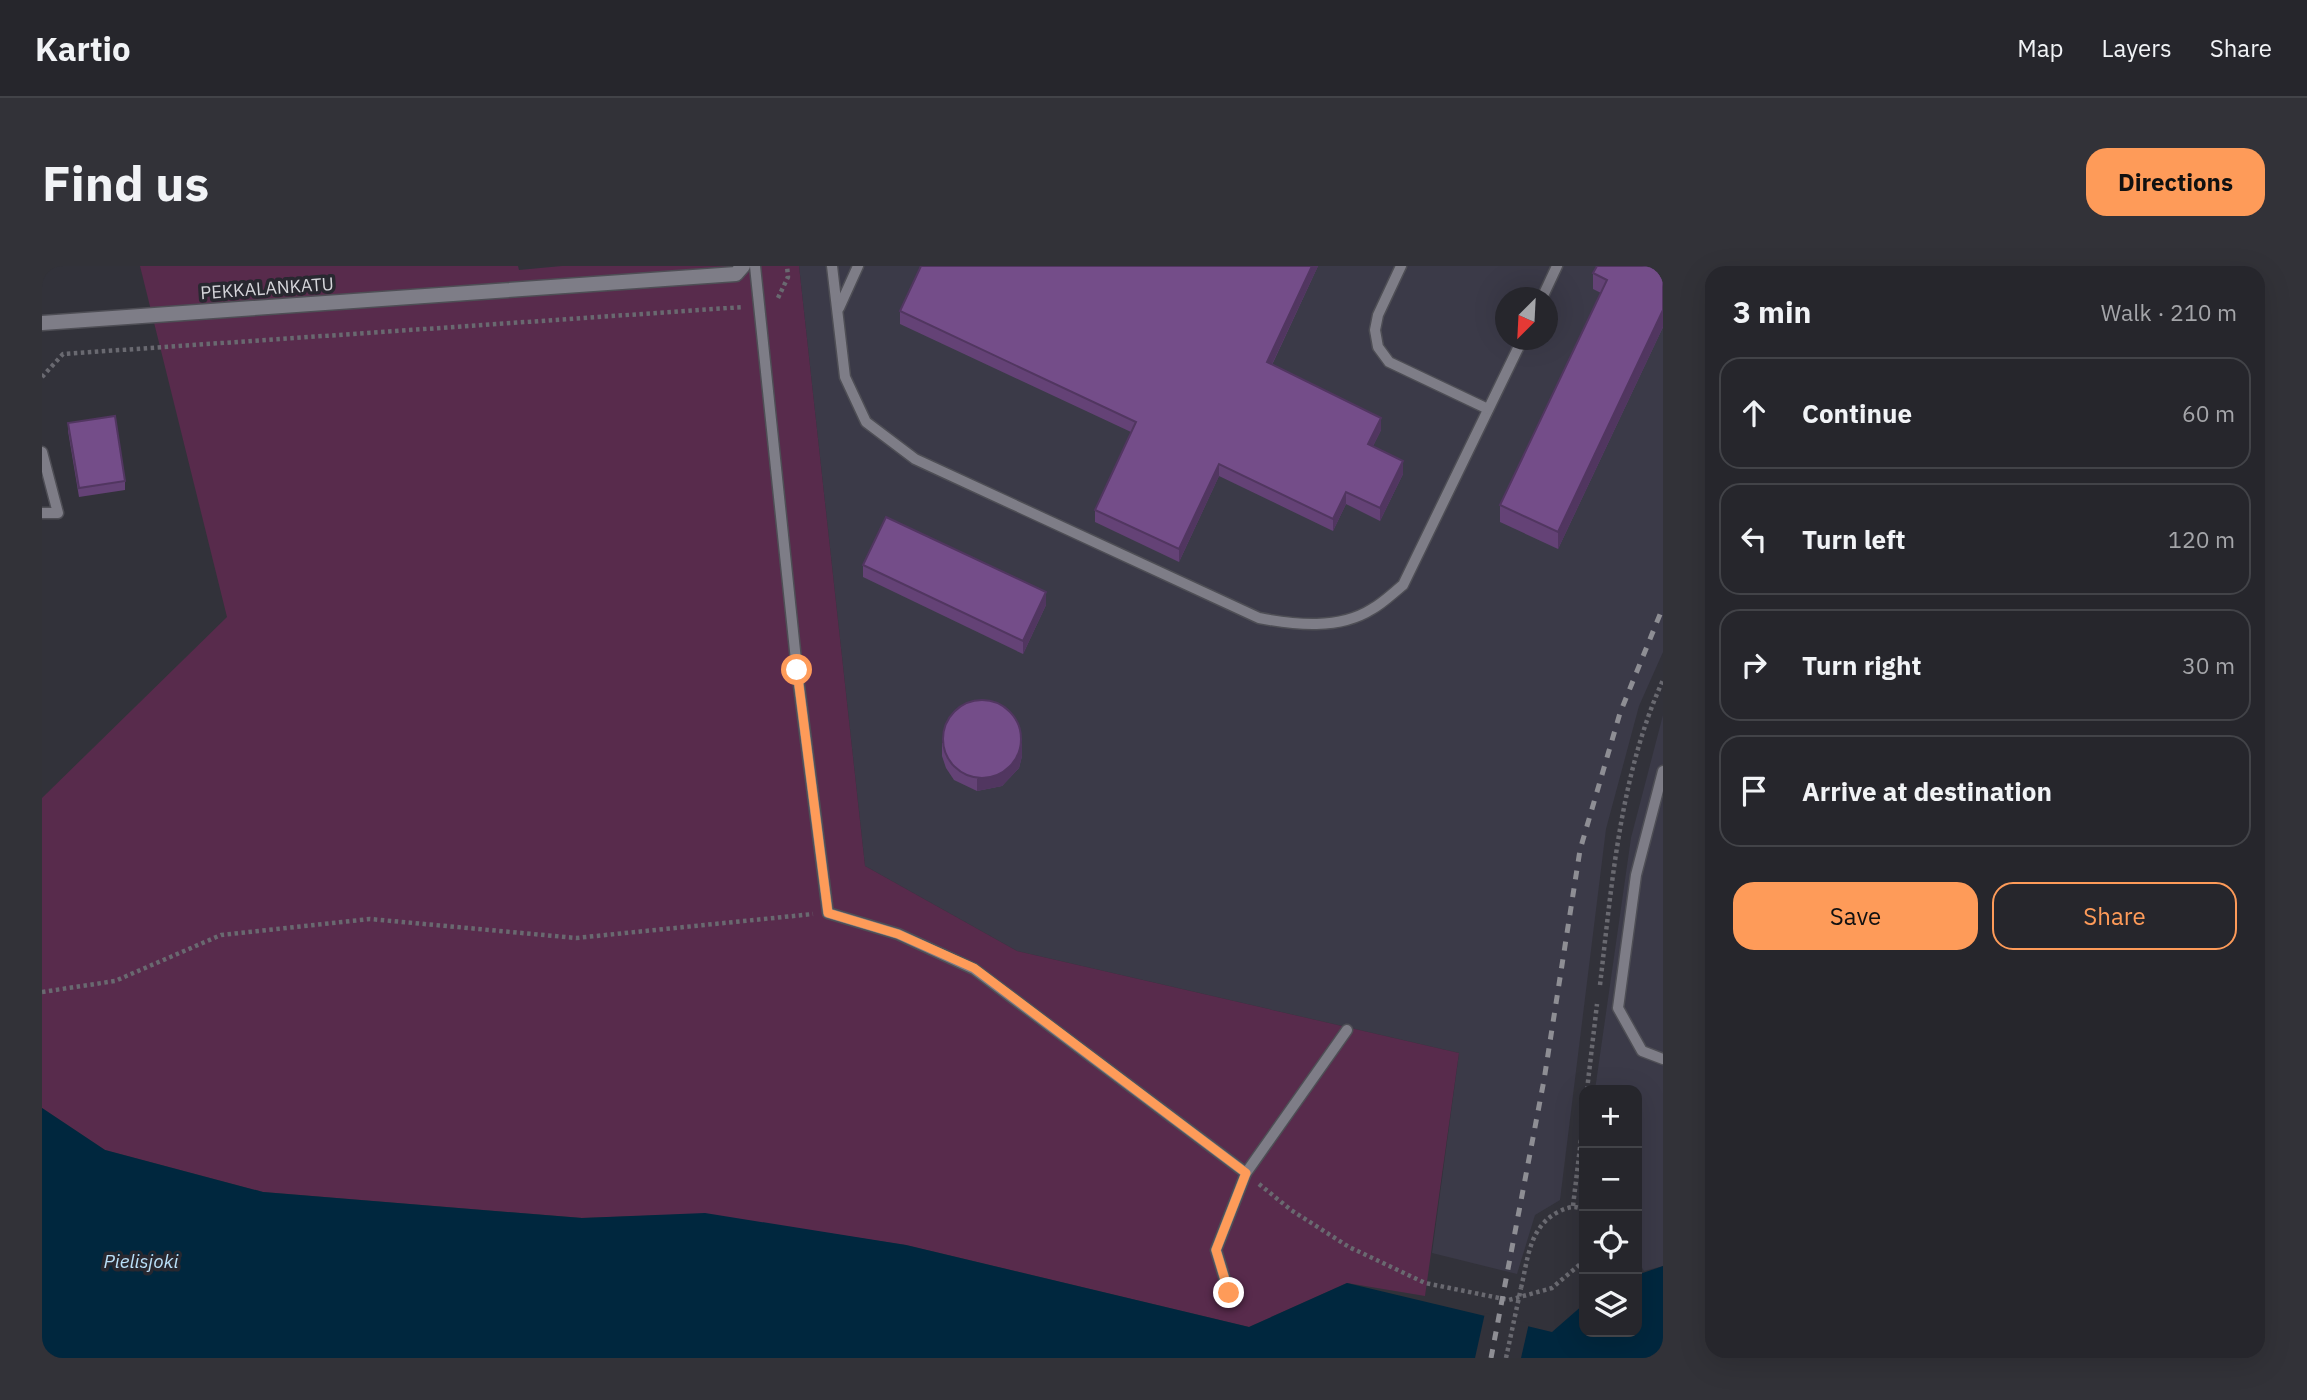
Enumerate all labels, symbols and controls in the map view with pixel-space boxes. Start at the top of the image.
text: Kartio [35,27,131,70]
text: Map [2017,32,2064,64]
text: Layers [2102,32,2172,64]
text: Share [2210,32,2272,64]
button: Directions [2086,148,2265,216]
text: Find us [42,151,209,214]
street label: PEKKALANKATU [200,272,334,304]
north arrow [1495,287,1558,350]
text: 3 min [1733,292,1811,331]
text: Walk · 210 m [2101,297,2237,327]
icon: ahead [1735,394,1773,432]
text: Continue [1802,396,1912,430]
text: 60 m [2182,398,2235,428]
icon: left [1735,520,1773,558]
text: Turn left [1802,522,1905,556]
text: 120 m [2168,524,2235,554]
icon: right [1735,646,1773,684]
text: Turn right [1802,648,1921,682]
text: 30 m [2182,650,2235,680]
route start [781,654,812,685]
icon: arrive [1735,772,1773,810]
text: Arrive at destination [1802,774,2052,808]
button: Save [1733,882,1978,950]
button: Share [1992,882,2237,950]
map controls [1579,1085,1642,1337]
button: + [1579,1085,1642,1148]
button: − [1579,1148,1642,1211]
button: locate [1579,1211,1642,1274]
water label: Pielisjoki [103,1249,179,1273]
button: layers [1579,1274,1642,1337]
route end [1213,1277,1244,1308]

